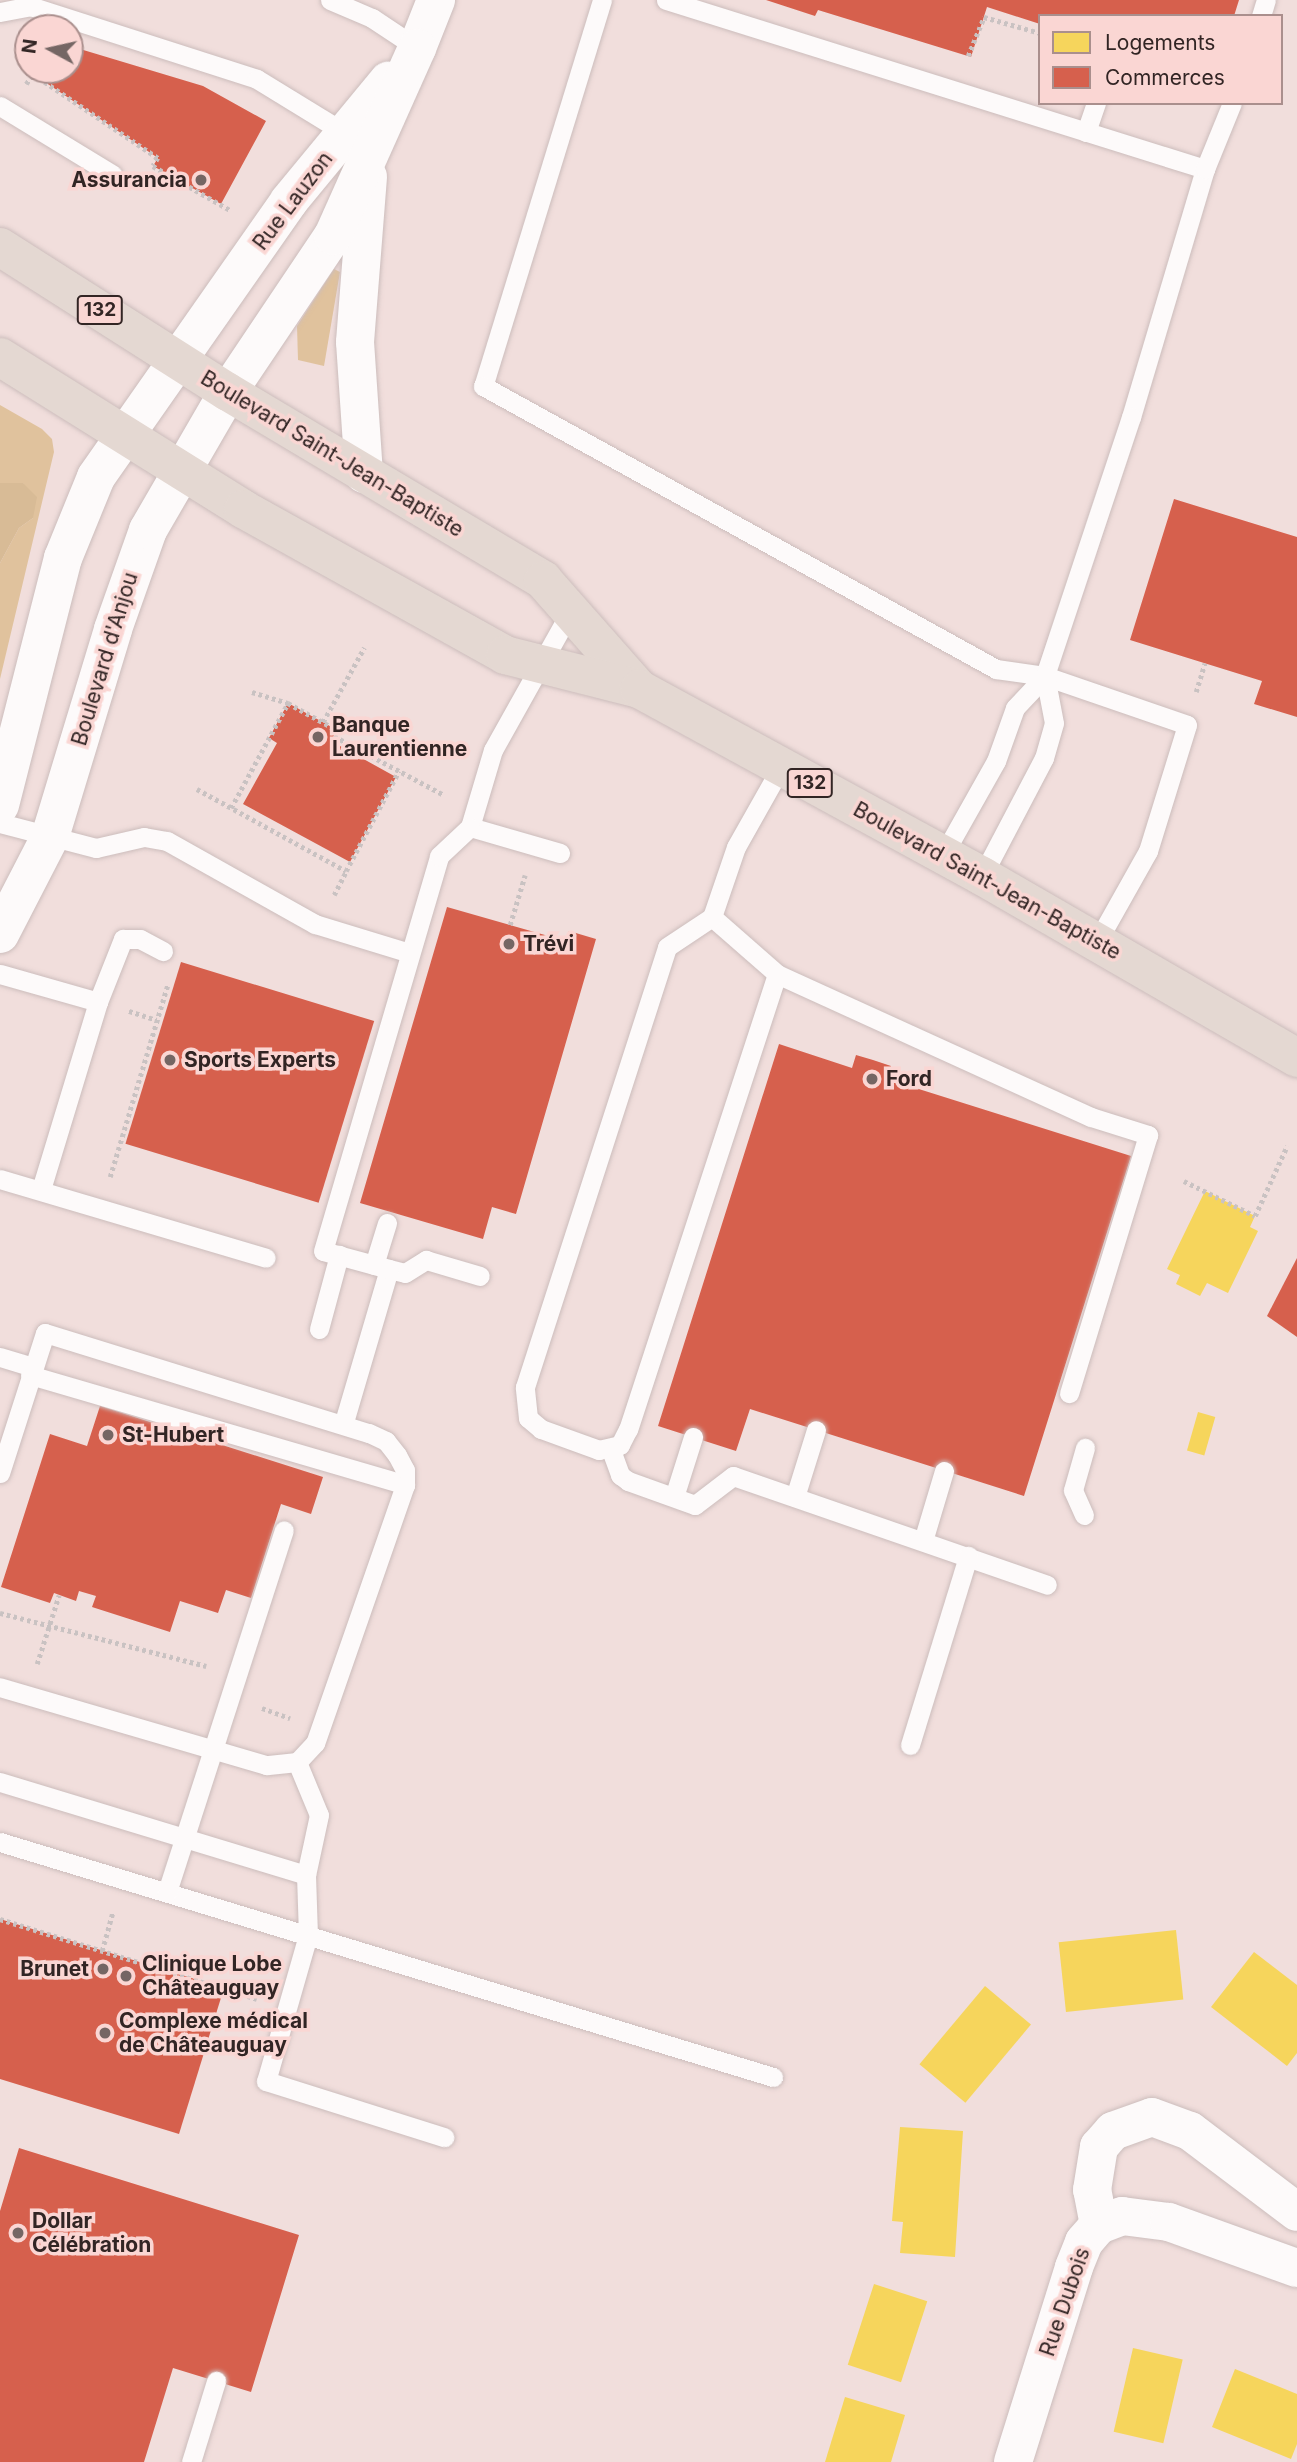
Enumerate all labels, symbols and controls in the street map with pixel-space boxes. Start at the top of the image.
north arrow [14,14,84,84]
legend [1038,14,1283,105]
text: Logements [1105,30,1215,55]
text: N [17,38,42,55]
text: Commerces [1105,65,1225,90]
street label: Rue Lauzon [248,147,338,255]
place label: Assurancia [71,167,187,193]
marker: Assurancia [193,172,209,188]
road number: 132 [76,294,124,326]
street label: Boulevard Saint-Jean-Baptiste [196,365,468,543]
street label: Boulevard d'Anjou [67,569,143,749]
place label: Banque Laurentienne [332,712,467,762]
marker: Banque Laurentienne [310,729,326,745]
road number: 132 [786,768,834,798]
street label: Boulevard Saint-Jean-Baptiste [849,797,1125,965]
place label: Trévi [523,931,574,957]
marker: Trévi [501,936,517,952]
place label: Sports Experts [184,1047,336,1073]
marker: Sports Experts [162,1052,178,1068]
place label: Ford [886,1066,932,1092]
marker: Ford [864,1071,880,1087]
place label: St-Hubert [122,1422,224,1448]
marker: St-Hubert [100,1427,116,1443]
place label: Clinique Lobe Châteauguay [142,1951,282,2001]
place label: Brunet [20,1956,89,1982]
marker: Brunet [95,1961,111,1977]
marker: Clinique Lobe Châteauguay [116,1966,136,1986]
place label: Complexe médical de Châteauguay [119,2008,308,2058]
marker: Complexe médical de Châteauguay [97,2025,113,2041]
place label: Dollar Célébration [32,2208,151,2258]
marker: Dollar Célébration [10,2225,26,2241]
street label: Rue Dubois [1035,2244,1095,2360]

